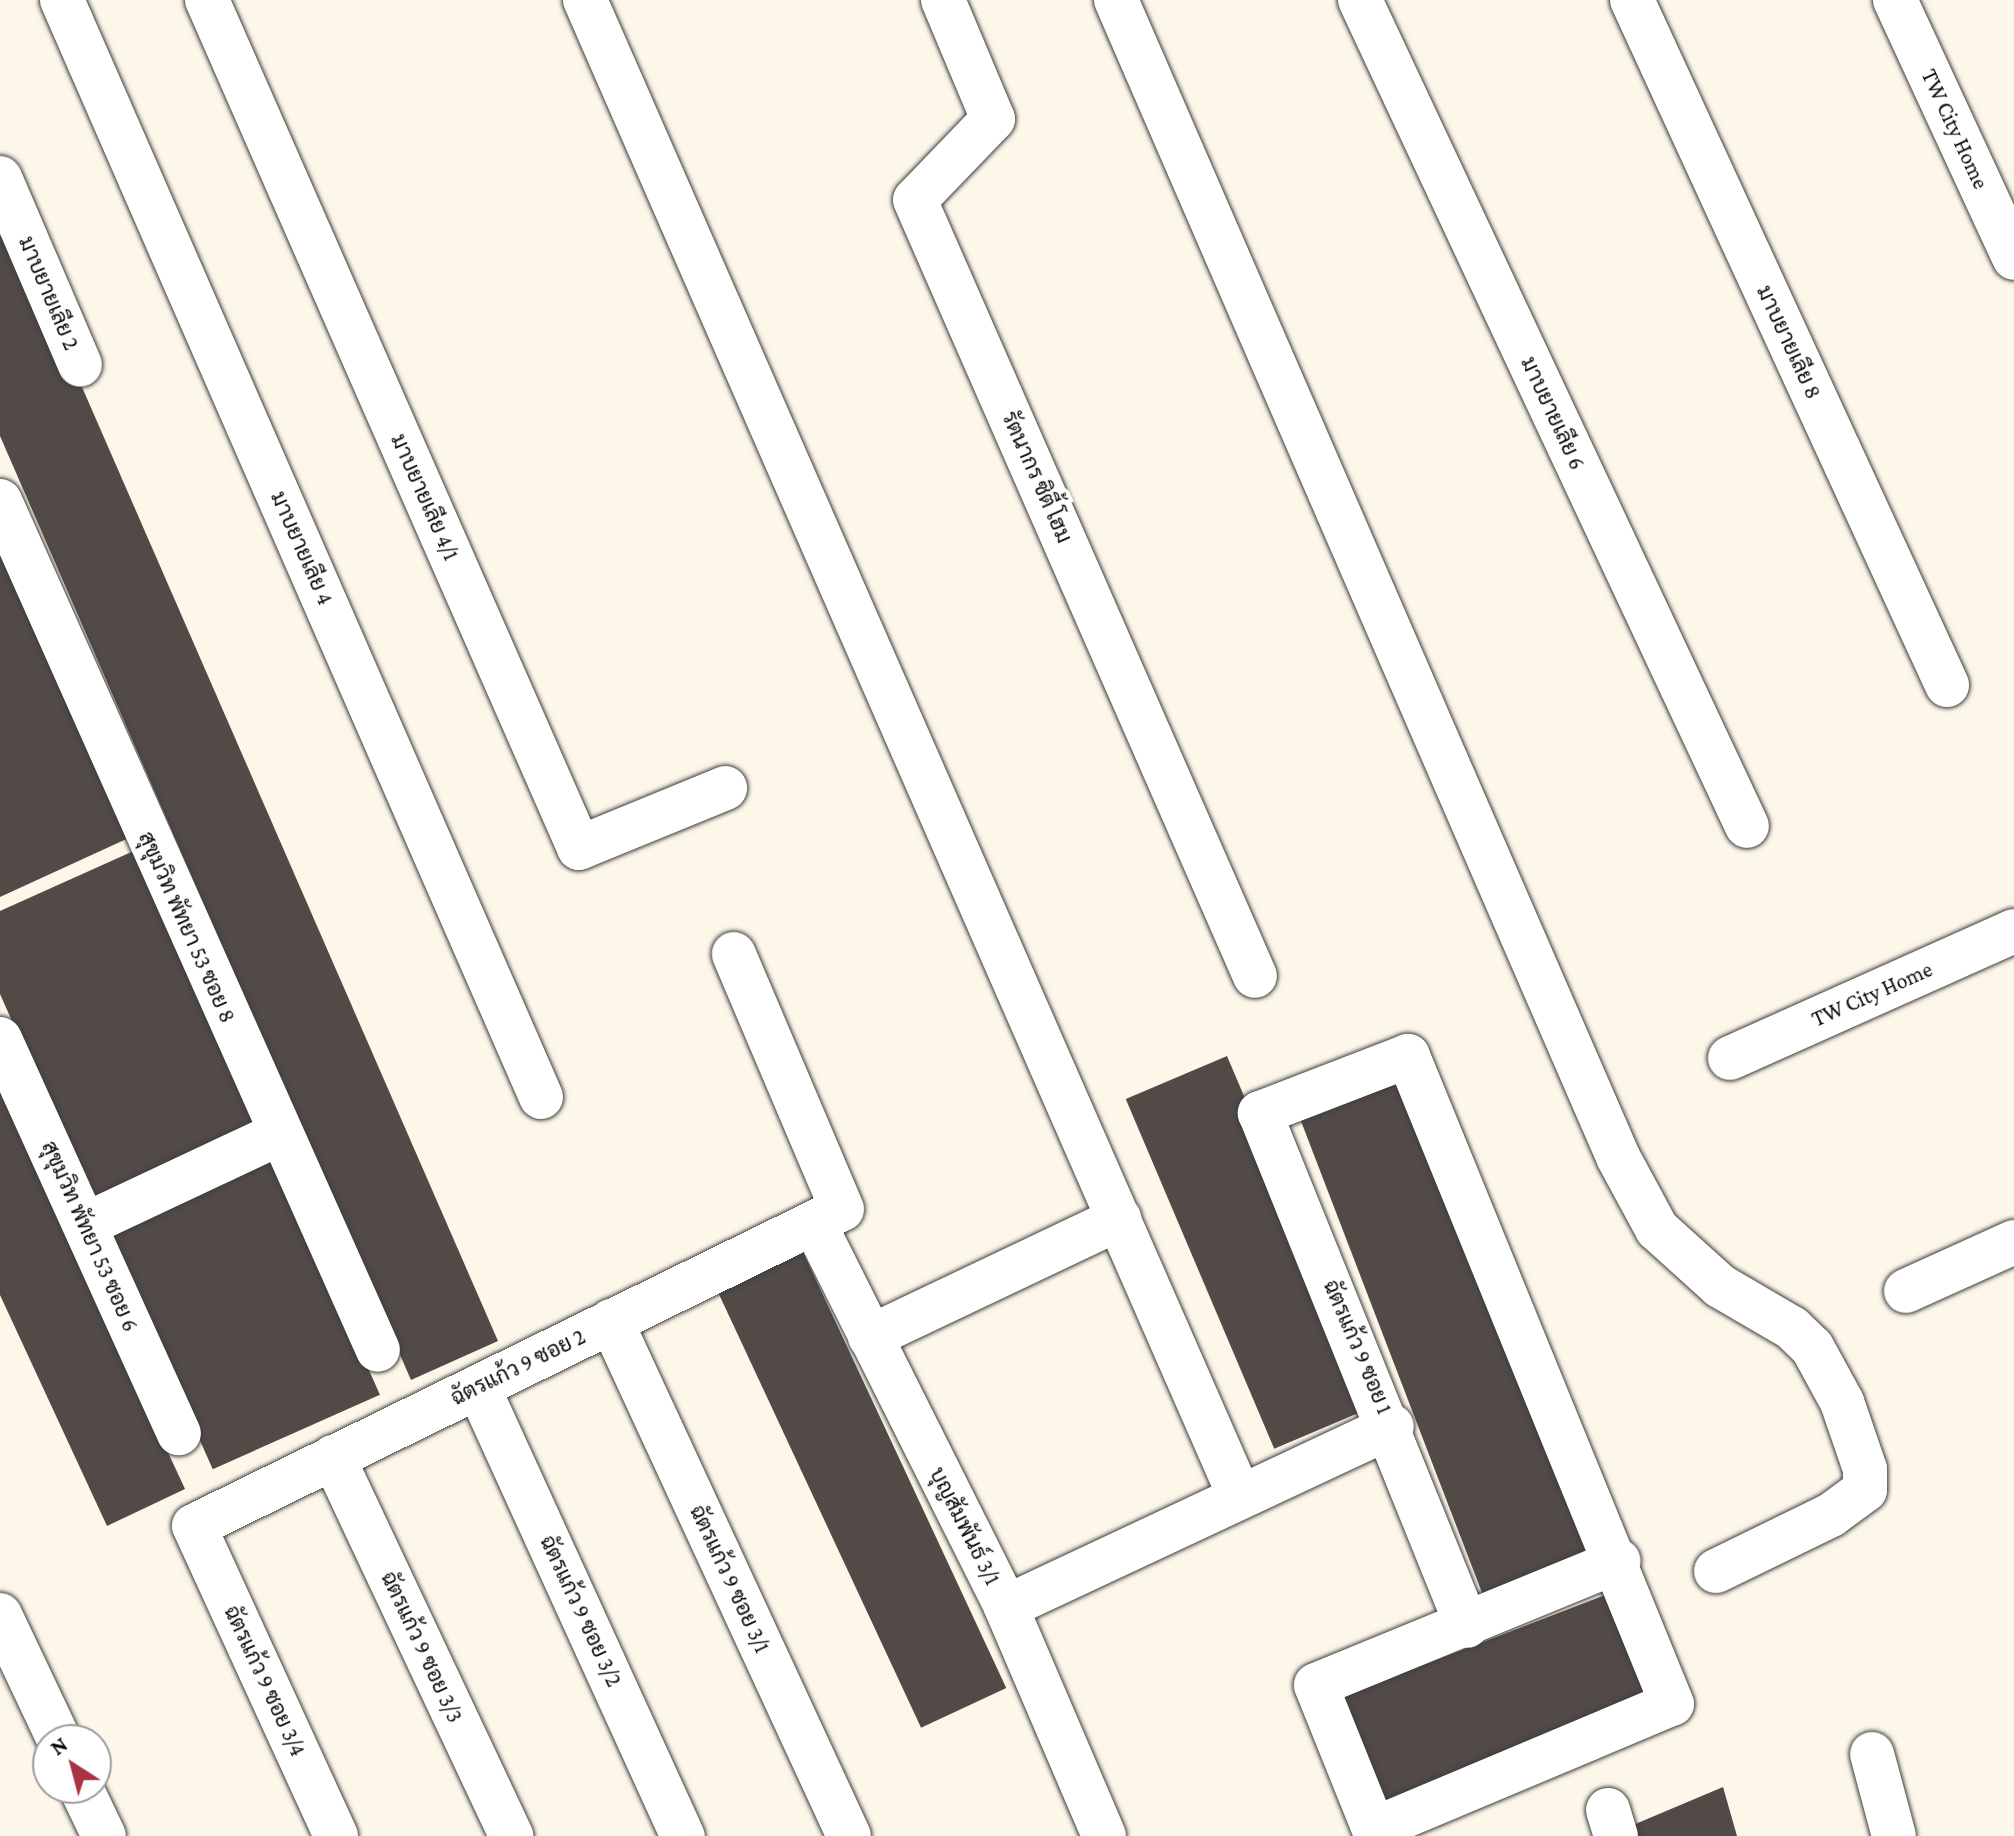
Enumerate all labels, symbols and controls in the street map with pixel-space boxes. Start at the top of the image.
street label: TW City Home [1916,65,1994,193]
street label: มาบยายเลีย 2 [13,232,85,354]
street label: มาบยายเลีย 8 [1751,281,1827,403]
street label: มาบยายเลีย 6 [1515,352,1591,474]
street label: รัตนากร ซิตี้ โฮม [996,407,1078,547]
street label: มาบยายเลีย 4/1 [385,430,465,564]
street label: มาบยายเลีย 4 [265,487,339,609]
street label: สุขุมวิท พัทยา 53 ซอย 8 [133,827,241,1027]
street label: TW City Home [1808,956,1936,1032]
street label: สุขุมวิท พัทยา 53 ซอย 6 [36,1137,144,1335]
street label: ฉัตรแก้ว 9 ซอย 1 [1318,1276,1398,1418]
street label: ฉัตรแก้ว 9 ซอย 2 [446,1323,590,1411]
street label: บุญสัมพันธ์ 3/1 [924,1463,1006,1589]
street label: ฉัตรแก้ว 9 ซอย 3/1 [684,1501,776,1657]
street label: ฉัตรแก้ว 9 ซอย 3/2 [534,1531,628,1691]
street label: ฉัตรแก้ว 9 ซอย 3/3 [376,1567,468,1727]
street label: ฉัตรแก้ว 9 ซอย 3/4 [219,1601,311,1761]
north arrow [32,1724,112,1804]
text: N [45,1731,72,1760]

